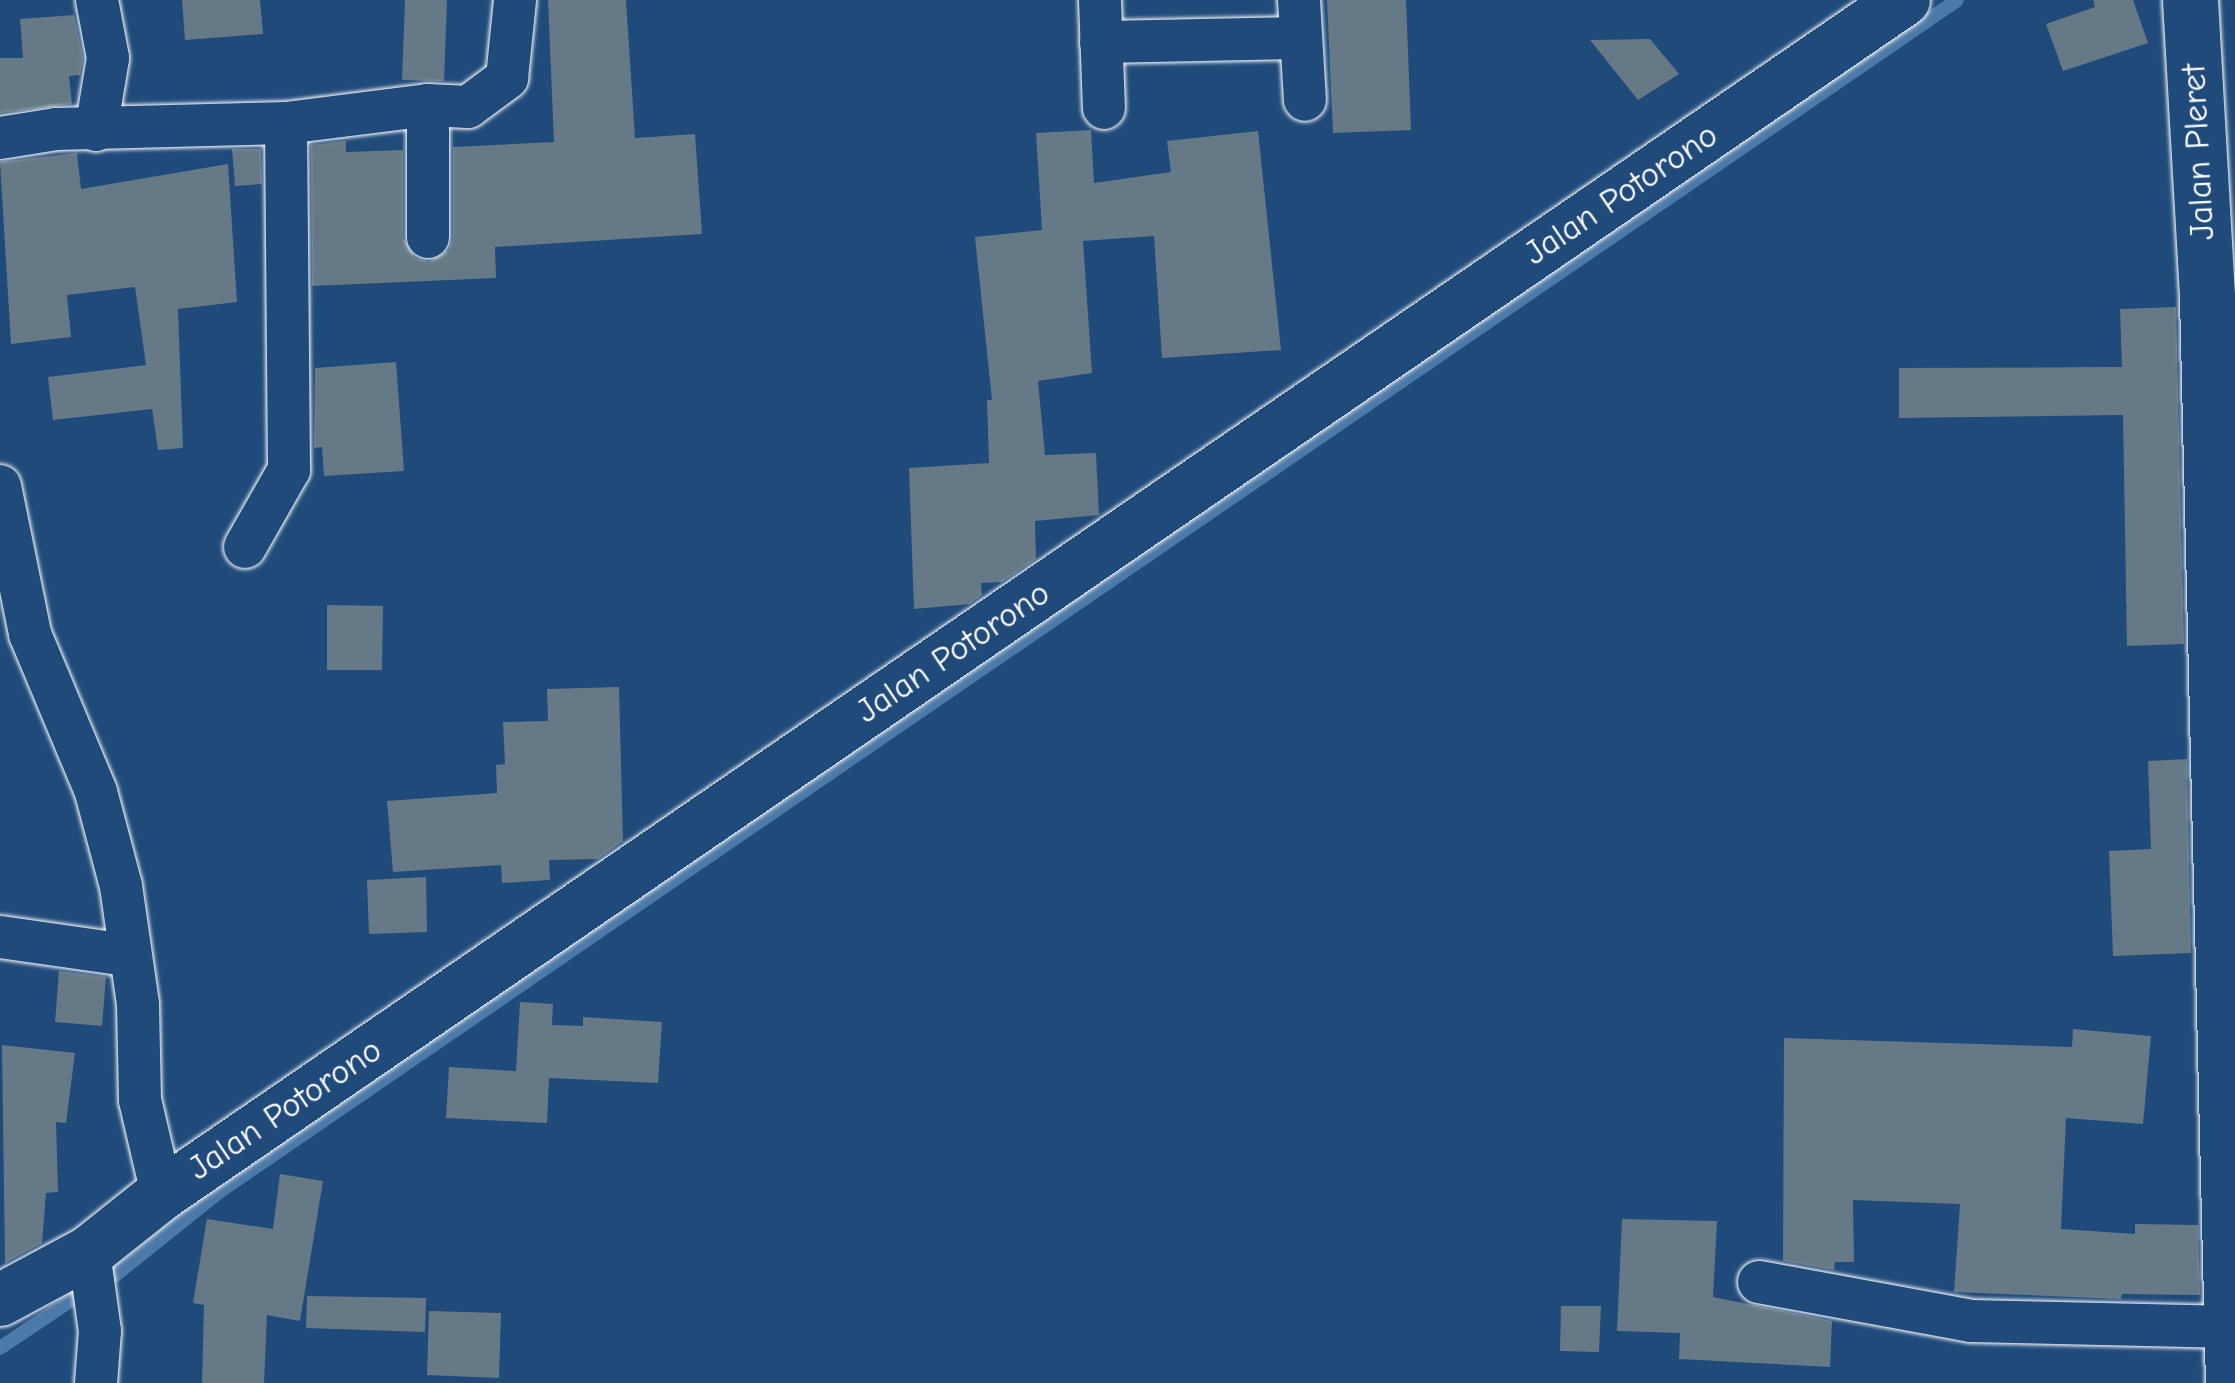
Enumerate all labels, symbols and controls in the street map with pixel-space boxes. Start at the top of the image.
street label: Jalan Pleret [2172,63,2224,241]
street label: Jalan Potorono [1516,114,1726,274]
street label: Jalan Potorono [848,572,1058,732]
street label: Jalan Potorono [180,1029,390,1189]

